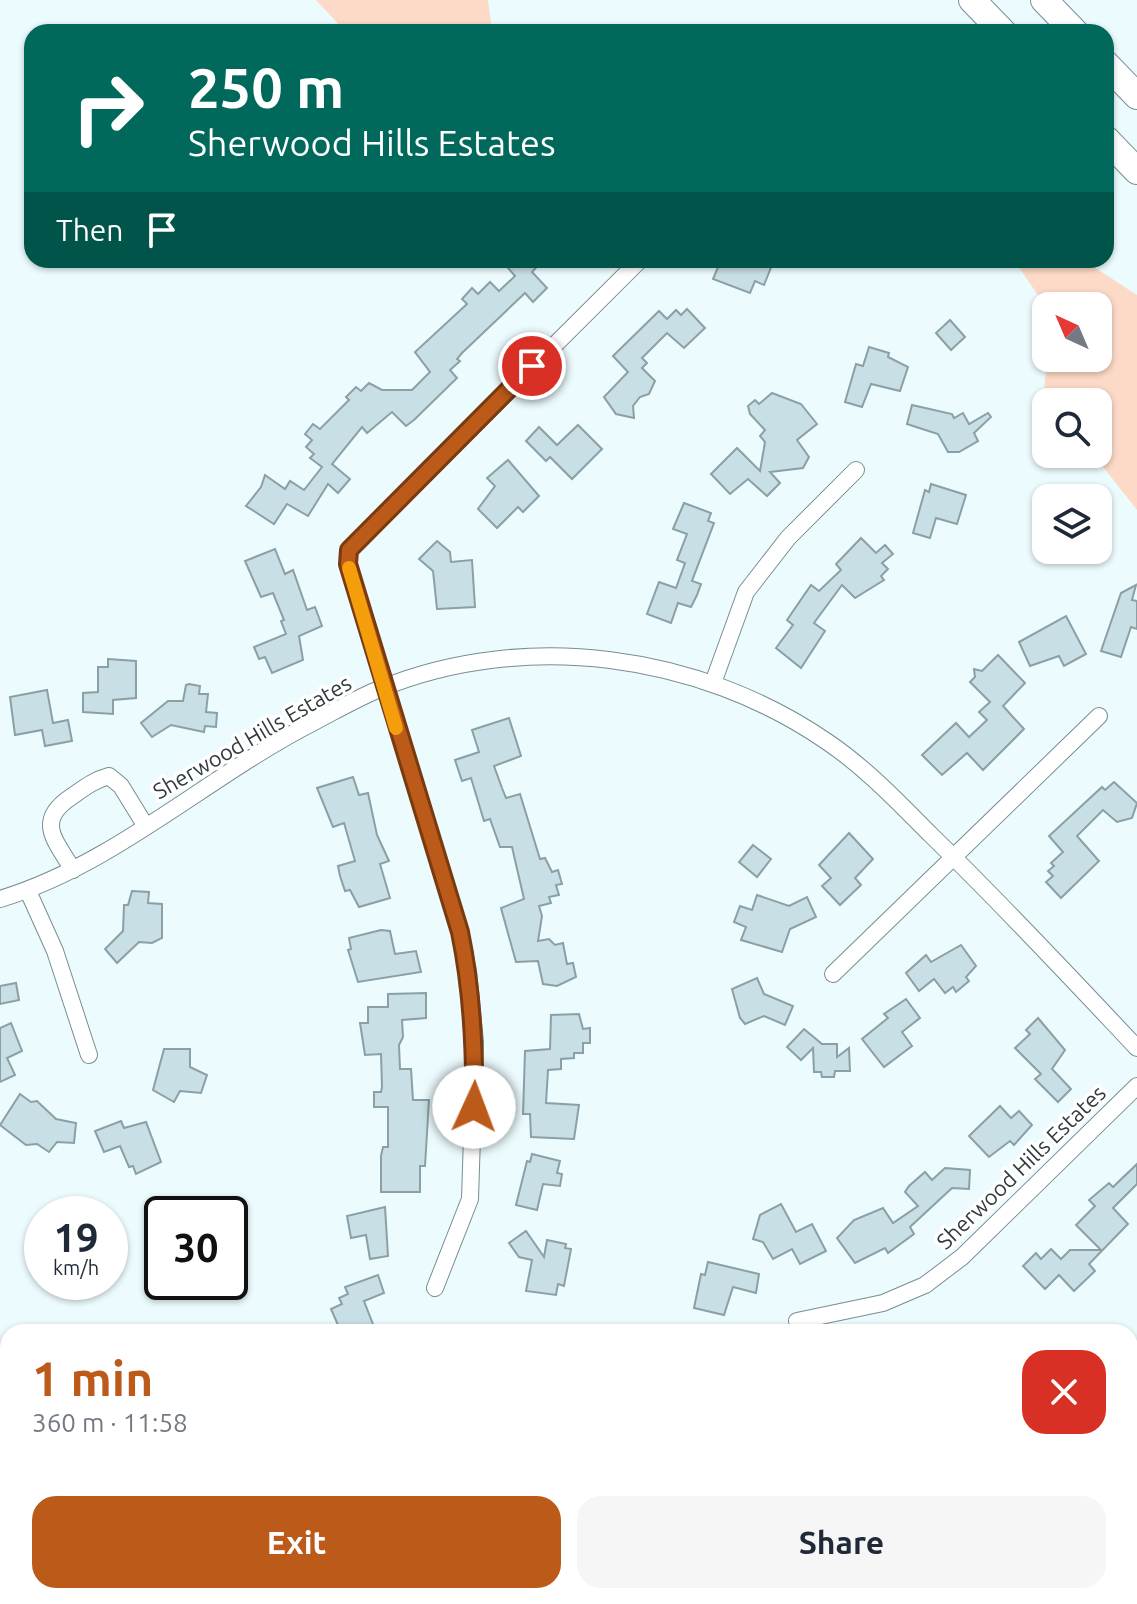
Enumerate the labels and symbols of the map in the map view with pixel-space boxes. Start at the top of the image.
north arrow [1032,292,1112,372]
pin [498,332,566,400]
street label: Sherwood Hills Estates [148,670,355,804]
position arrow [432,1065,516,1149]
street label: Sherwood Hills Estates [931,1080,1110,1254]
speed limit sign: 30 [144,1196,248,1300]

